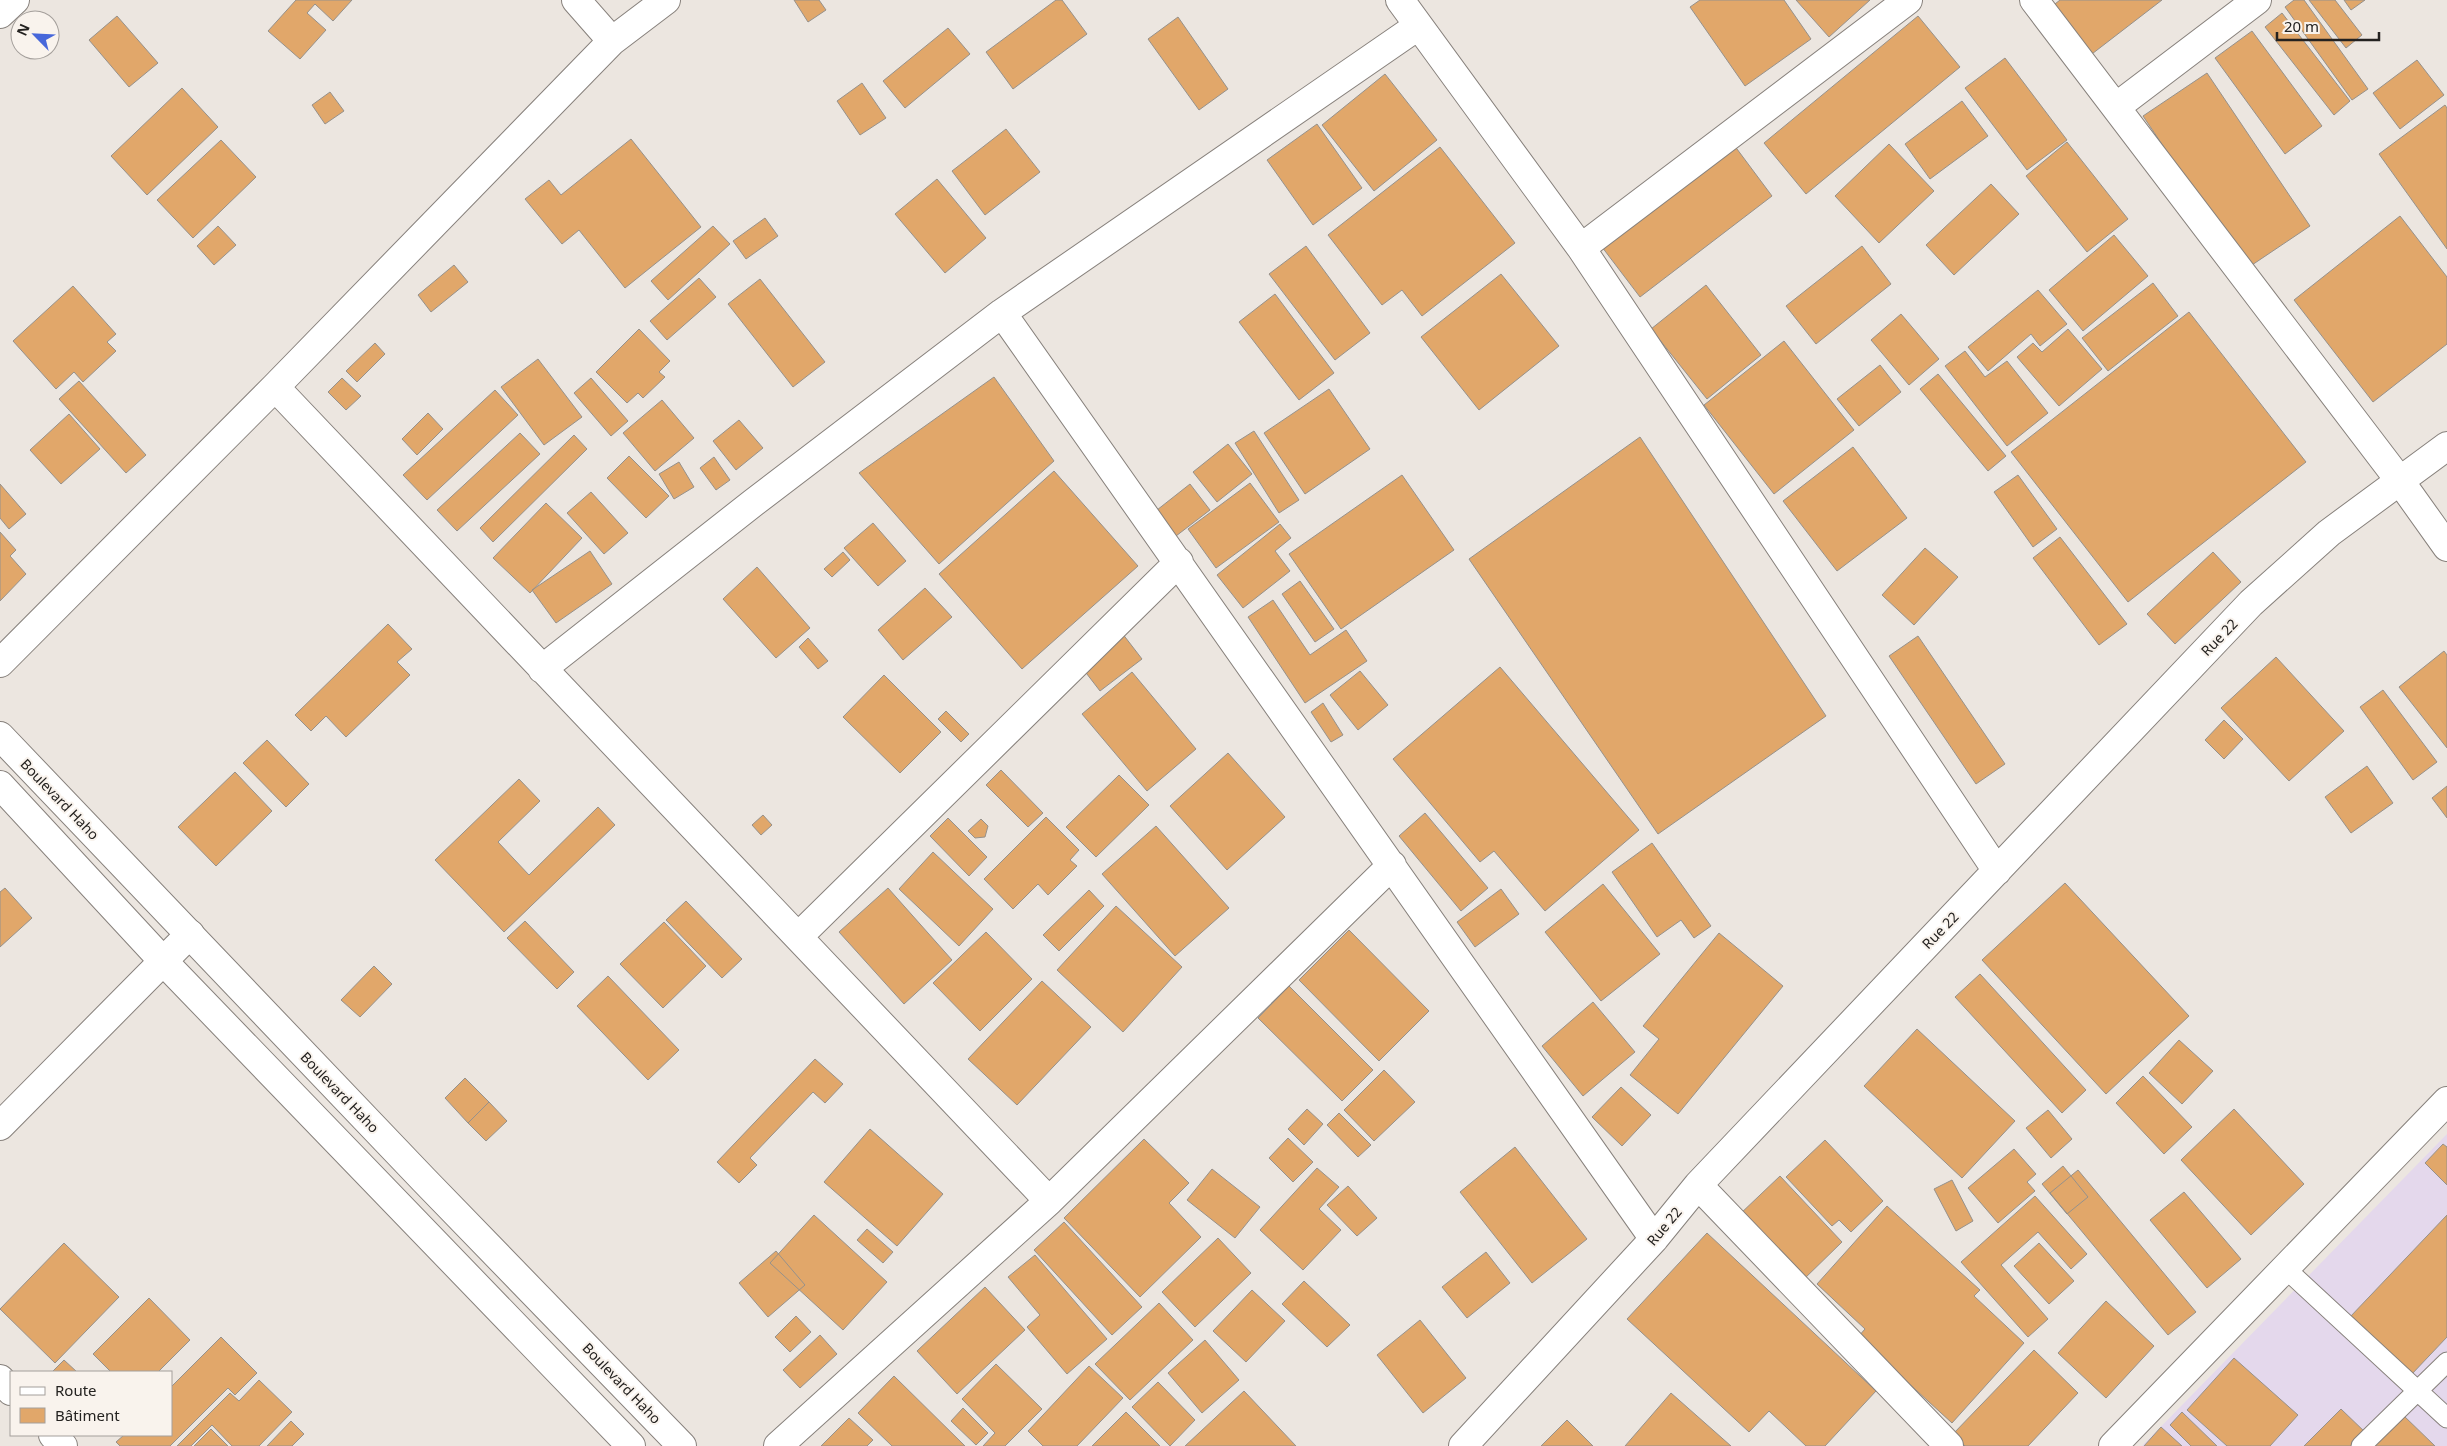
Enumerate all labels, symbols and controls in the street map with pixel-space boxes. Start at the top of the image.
north arrow [10,10,60,60]
scale bar [2277,10,2380,42]
text: 20 m [2284,16,2319,36]
text: N [12,20,34,39]
street label: Rue 22 [2197,614,2241,660]
street label: Boulevard Haho [17,754,103,844]
street label: Rue 22 [1918,907,1962,953]
street label: Boulevard Haho [297,1047,383,1137]
street label: Rue 22 [1642,1203,1686,1249]
street label: Boulevard Haho [579,1338,665,1428]
legend [10,1371,172,1436]
text: Route [55,1380,97,1400]
text: Bâtiment [55,1405,120,1425]

